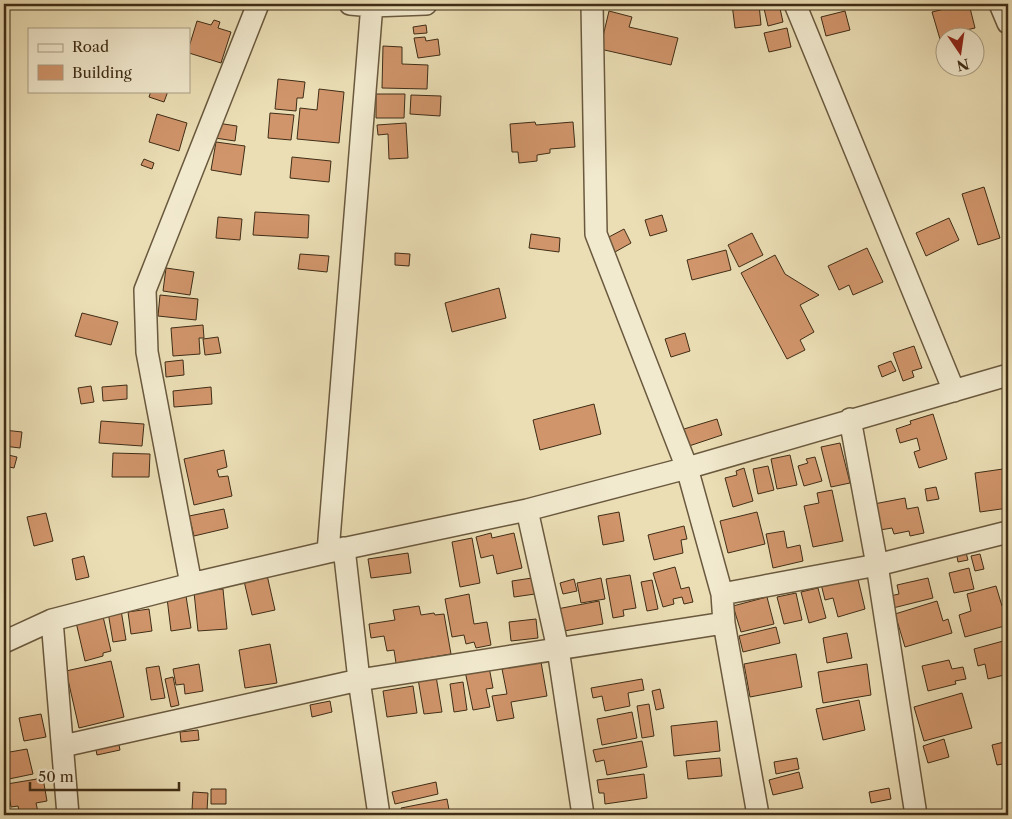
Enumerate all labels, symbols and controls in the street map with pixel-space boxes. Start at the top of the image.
legend [28,28,190,92]
north arrow [934,28,984,78]
text: Road [72,37,109,56]
text: N [955,55,971,75]
text: Building [72,63,132,82]
scale bar [30,759,179,791]
text: 50 m [38,767,74,786]

